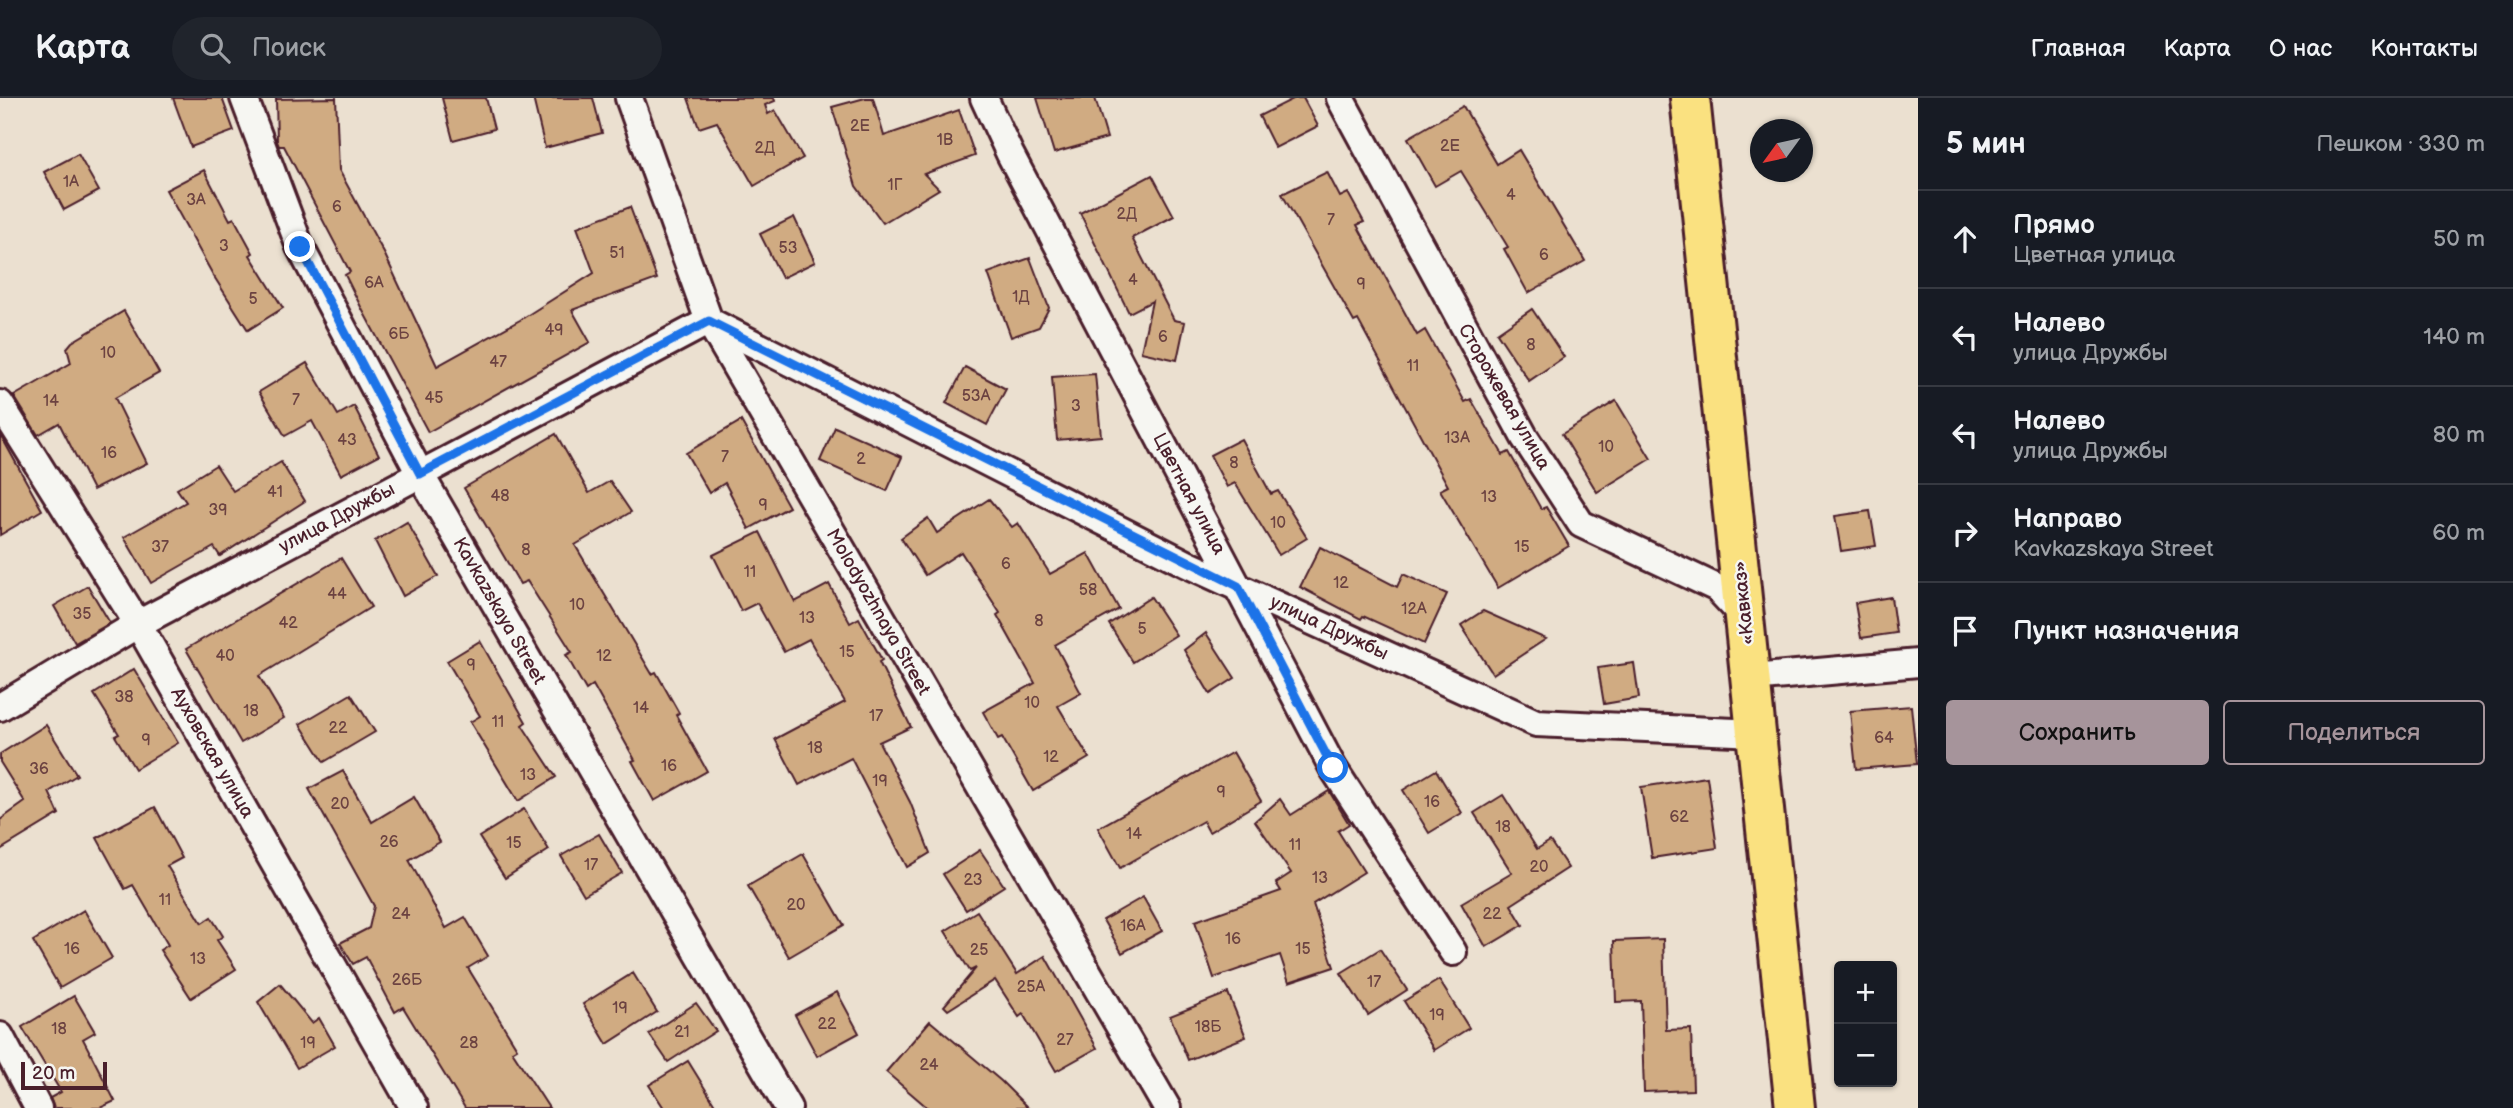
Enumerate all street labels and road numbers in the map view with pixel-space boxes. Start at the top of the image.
street label: Сторожевая улица [1453,320,1555,474]
street label: Цветная улица [1147,429,1231,559]
street label: улица Дружбы [275,478,399,558]
street label: Molodyozhnaya Street [821,525,935,700]
street label: Kavkazskaya Street [448,534,550,689]
street label: «Кавказ» [1728,560,1760,646]
street label: улица Дружбы [1266,591,1392,665]
street label: Ауховская улица [165,683,259,822]

